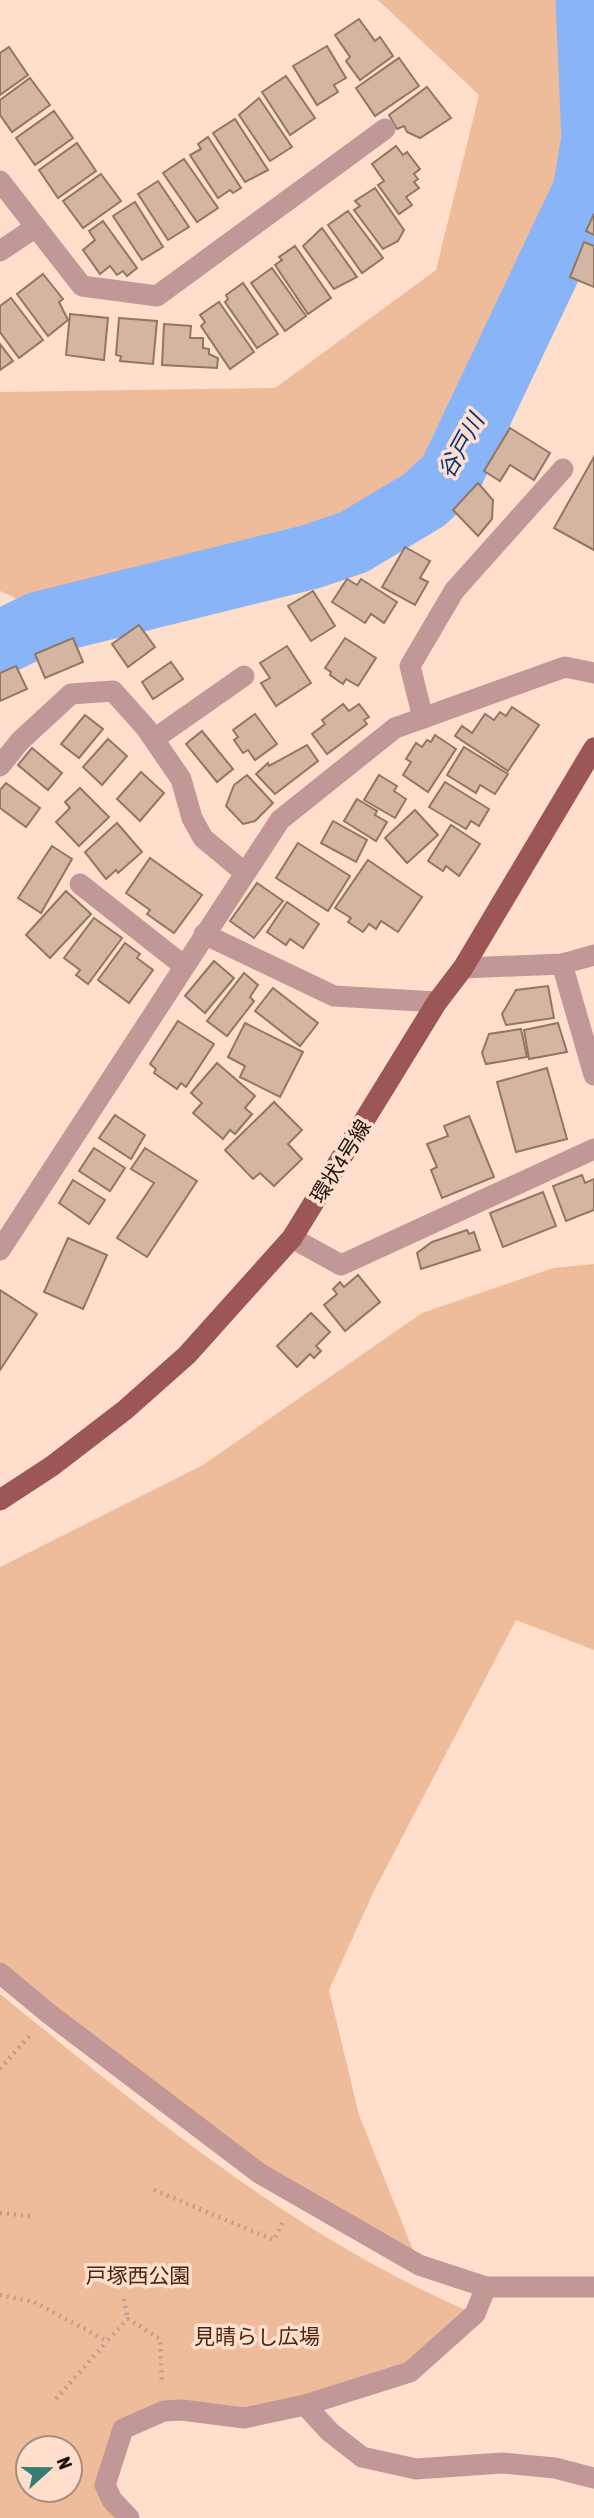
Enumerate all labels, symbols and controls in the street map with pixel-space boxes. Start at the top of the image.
water label: 谷戸川 [433,407,491,482]
street label: 環状4号線 [305,1115,375,1207]
park label: 戸塚西公園 [86,2263,191,2287]
park label: 見晴らし広場 [194,2324,320,2348]
north arrow [14,2434,84,2504]
text: N [53,2454,77,2472]

